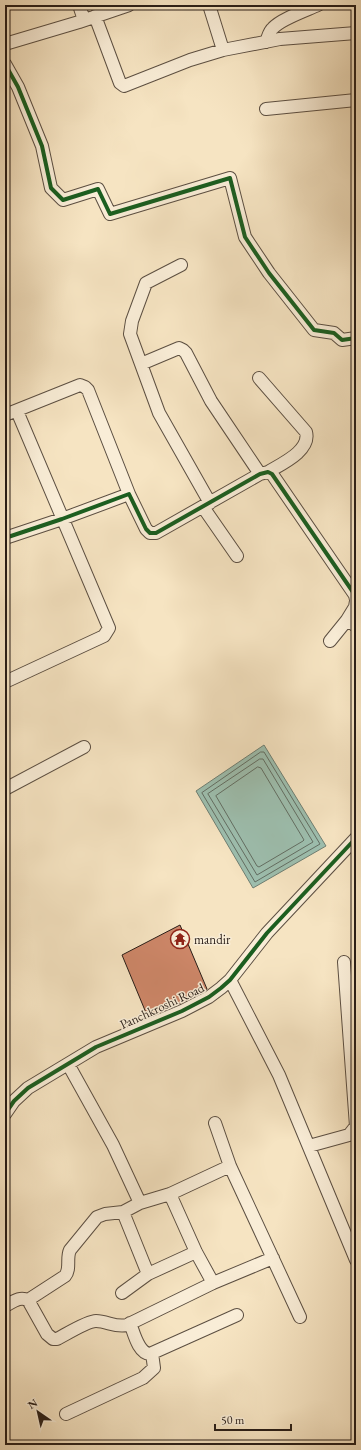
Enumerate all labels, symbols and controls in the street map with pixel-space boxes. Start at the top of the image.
temple icon: mandir [169,928,191,950]
place label: mandir [194,931,231,948]
street label: Panchkroshi Road [117,979,207,1033]
north arrow [18,1392,58,1432]
text: N [25,1395,40,1412]
scale bar [215,1406,291,1432]
text: 50 m [221,1412,245,1428]

